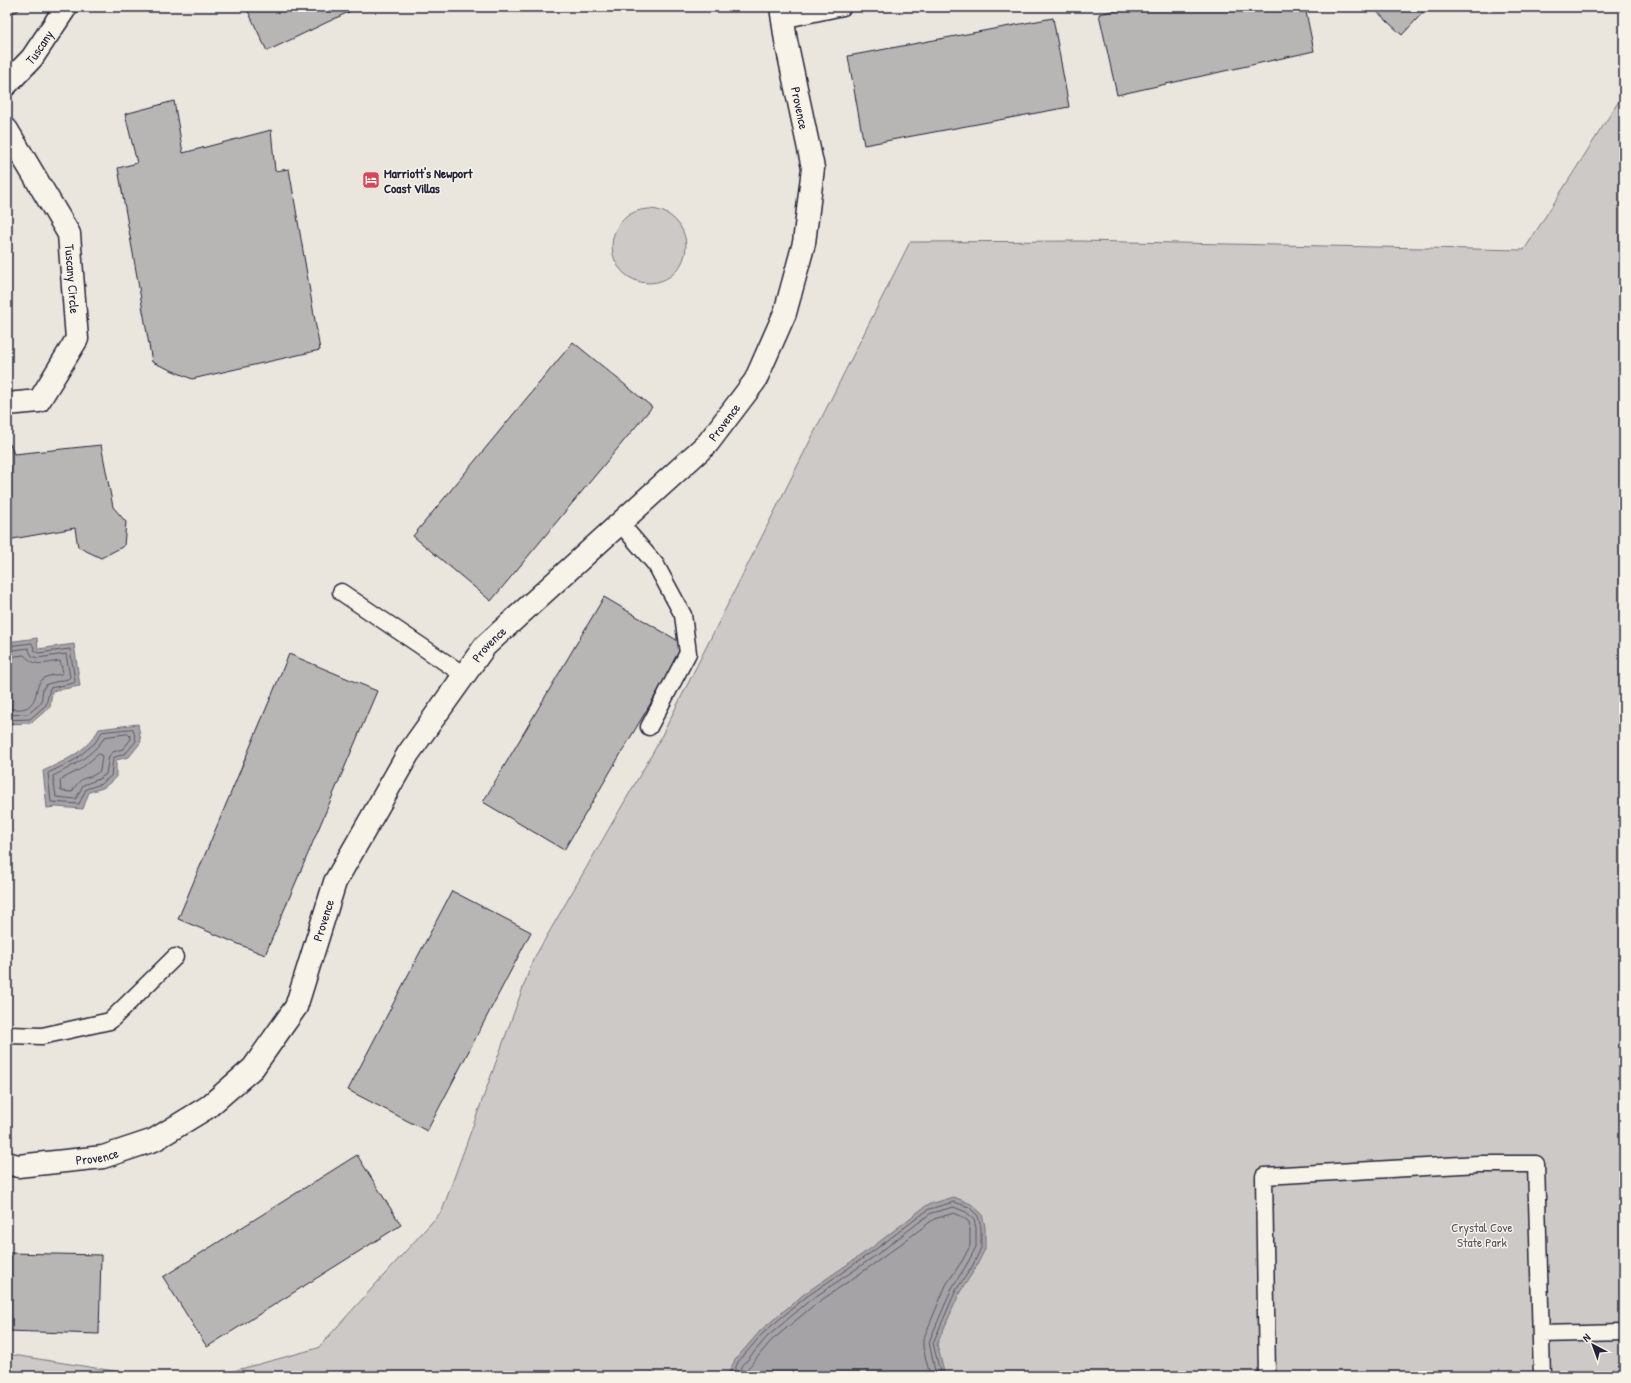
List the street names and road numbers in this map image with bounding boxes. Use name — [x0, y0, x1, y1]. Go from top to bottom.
street label: Tuscany — [21, 26, 57, 69]
street label: Provence — [787, 85, 813, 131]
street label: Tuscany Circle — [61, 243, 84, 314]
street label: Provence — [704, 399, 744, 445]
street label: Provence — [467, 622, 510, 666]
street label: Provence — [308, 897, 338, 943]
street label: Provence — [75, 1144, 121, 1169]

